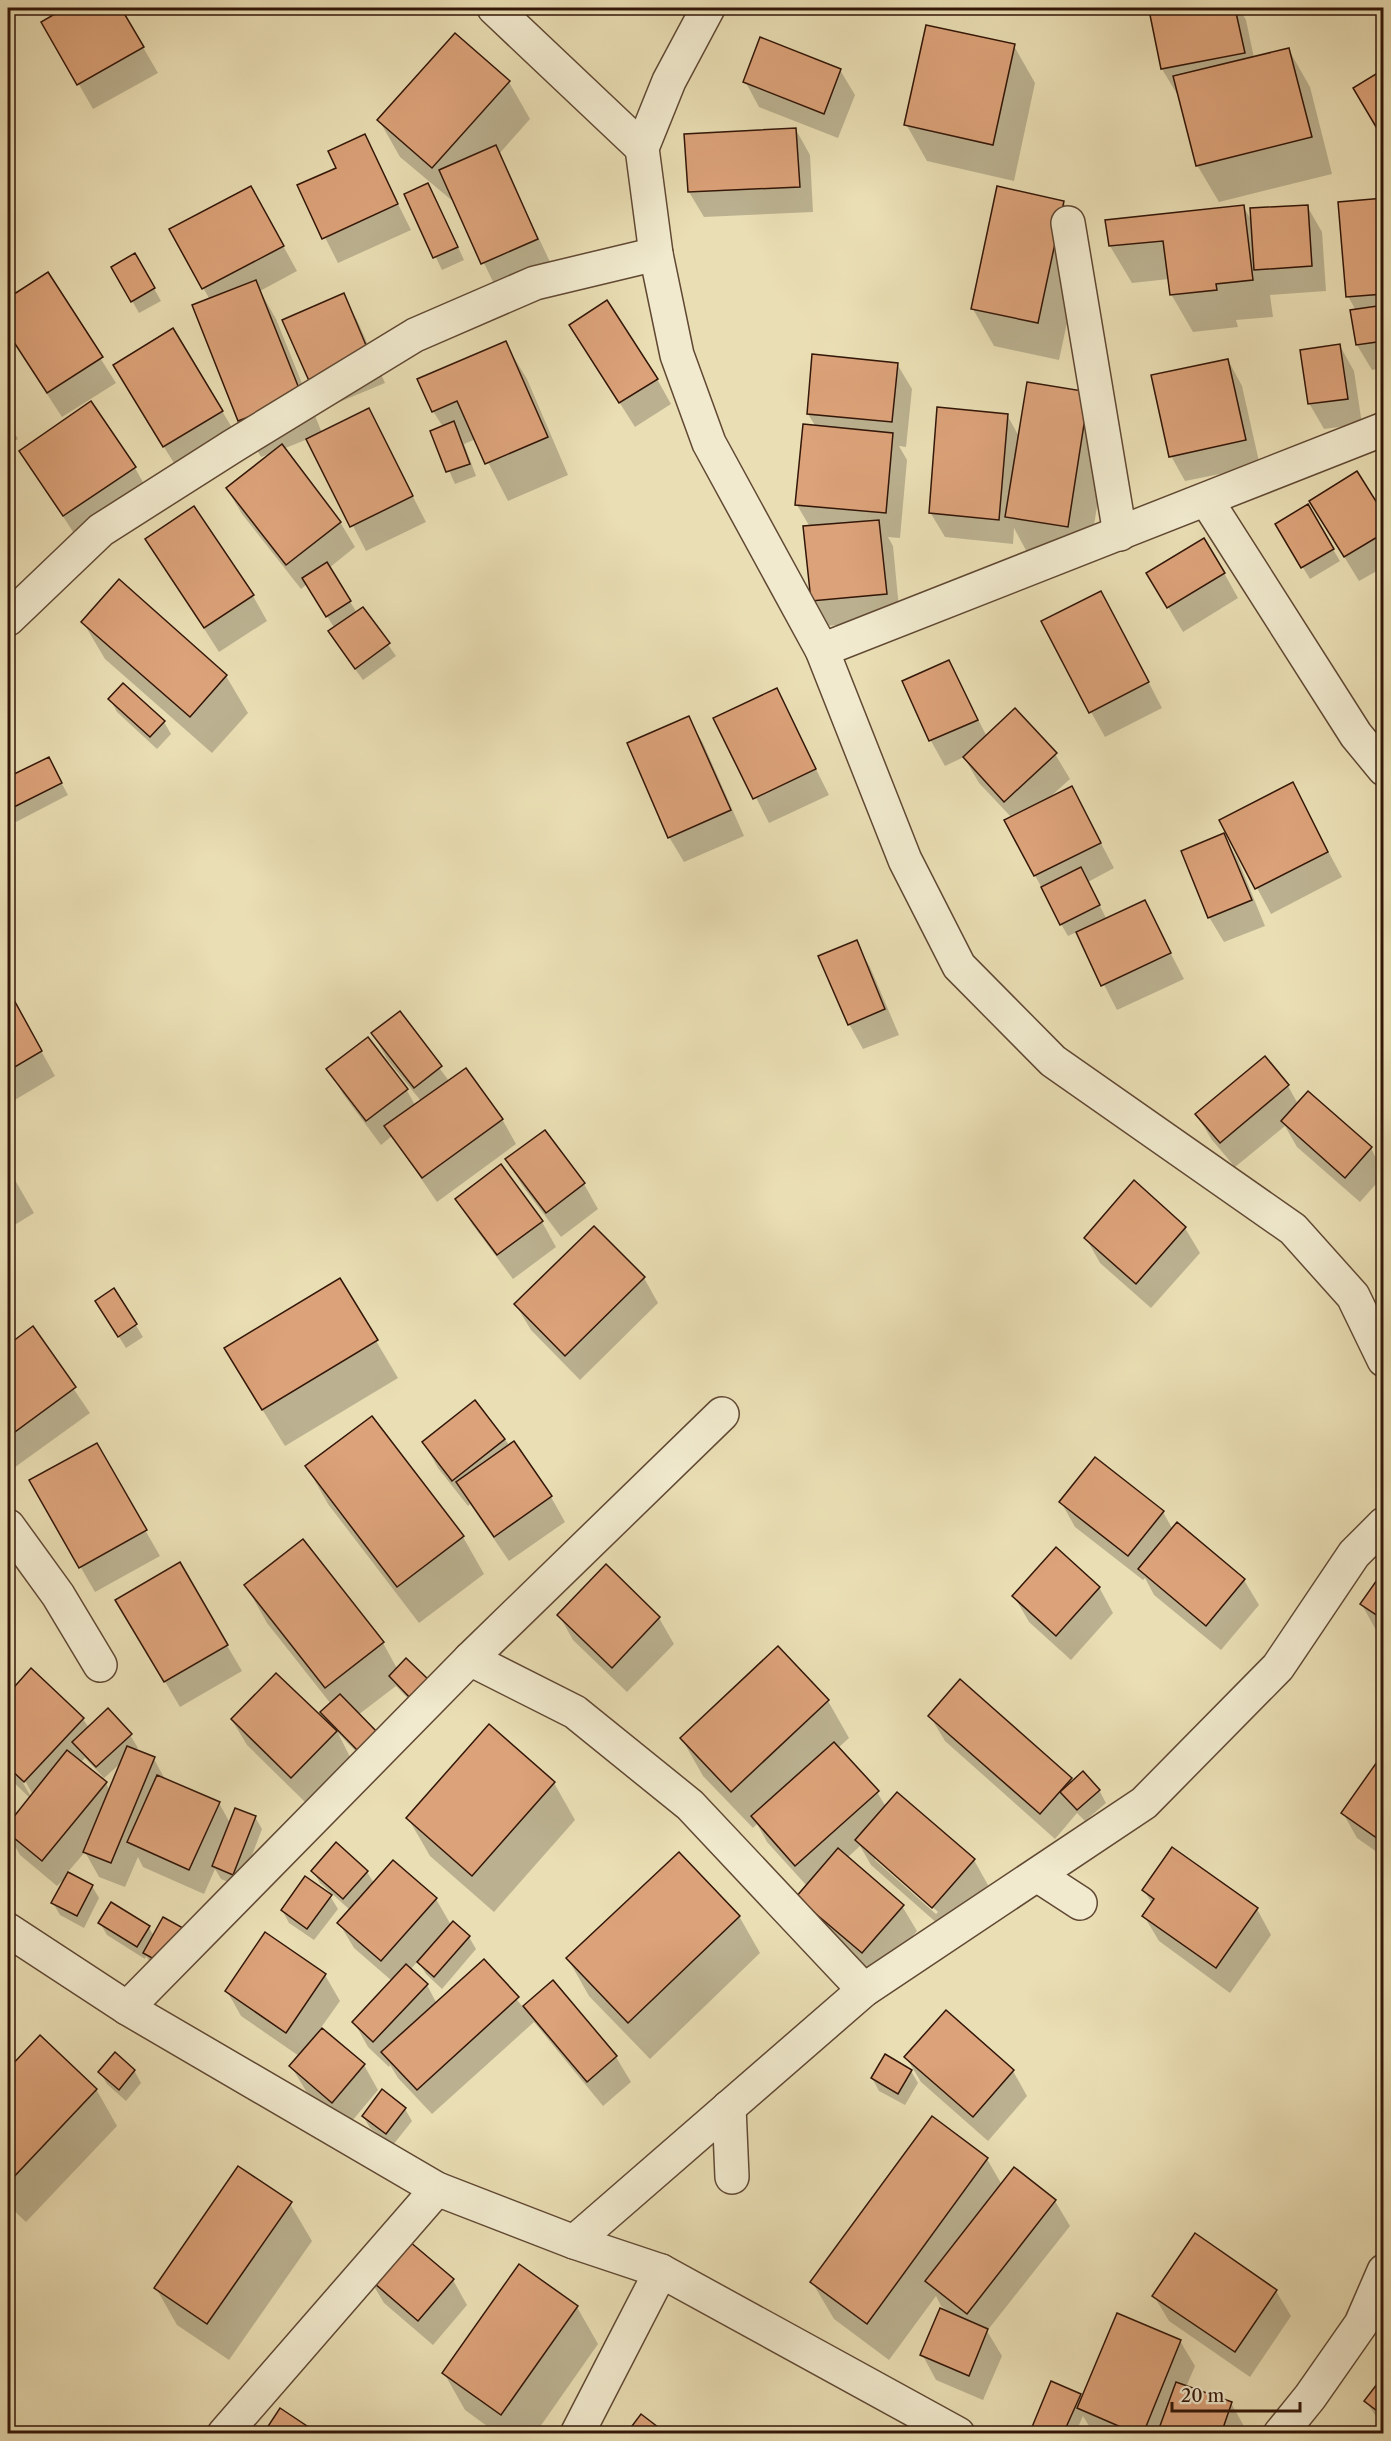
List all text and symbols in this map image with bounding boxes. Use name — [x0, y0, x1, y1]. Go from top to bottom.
scale bar — [1172, 2375, 1300, 2413]
text: 20 m — [1181, 2385, 1225, 2407]

